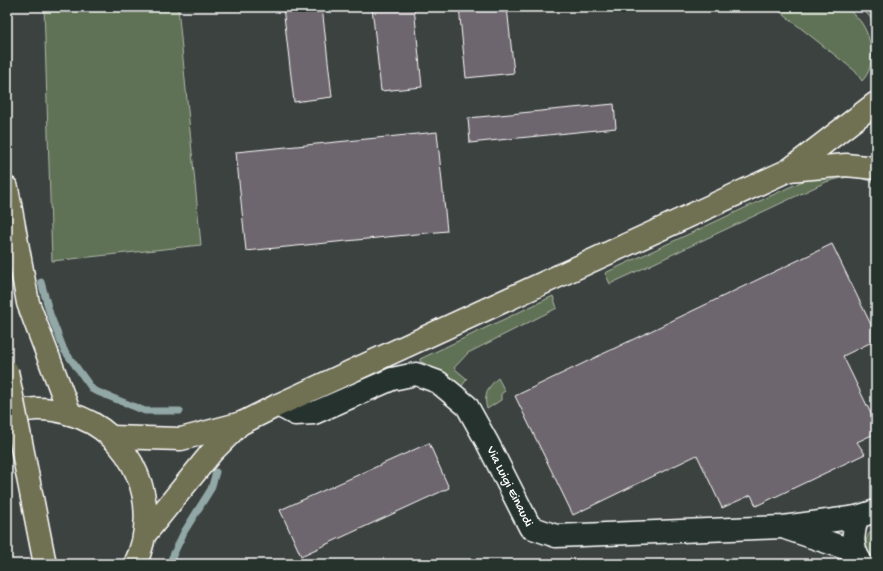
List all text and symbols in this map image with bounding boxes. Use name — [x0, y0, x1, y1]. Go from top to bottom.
street label: Via Luigi Einaudi — [482, 443, 536, 529]

